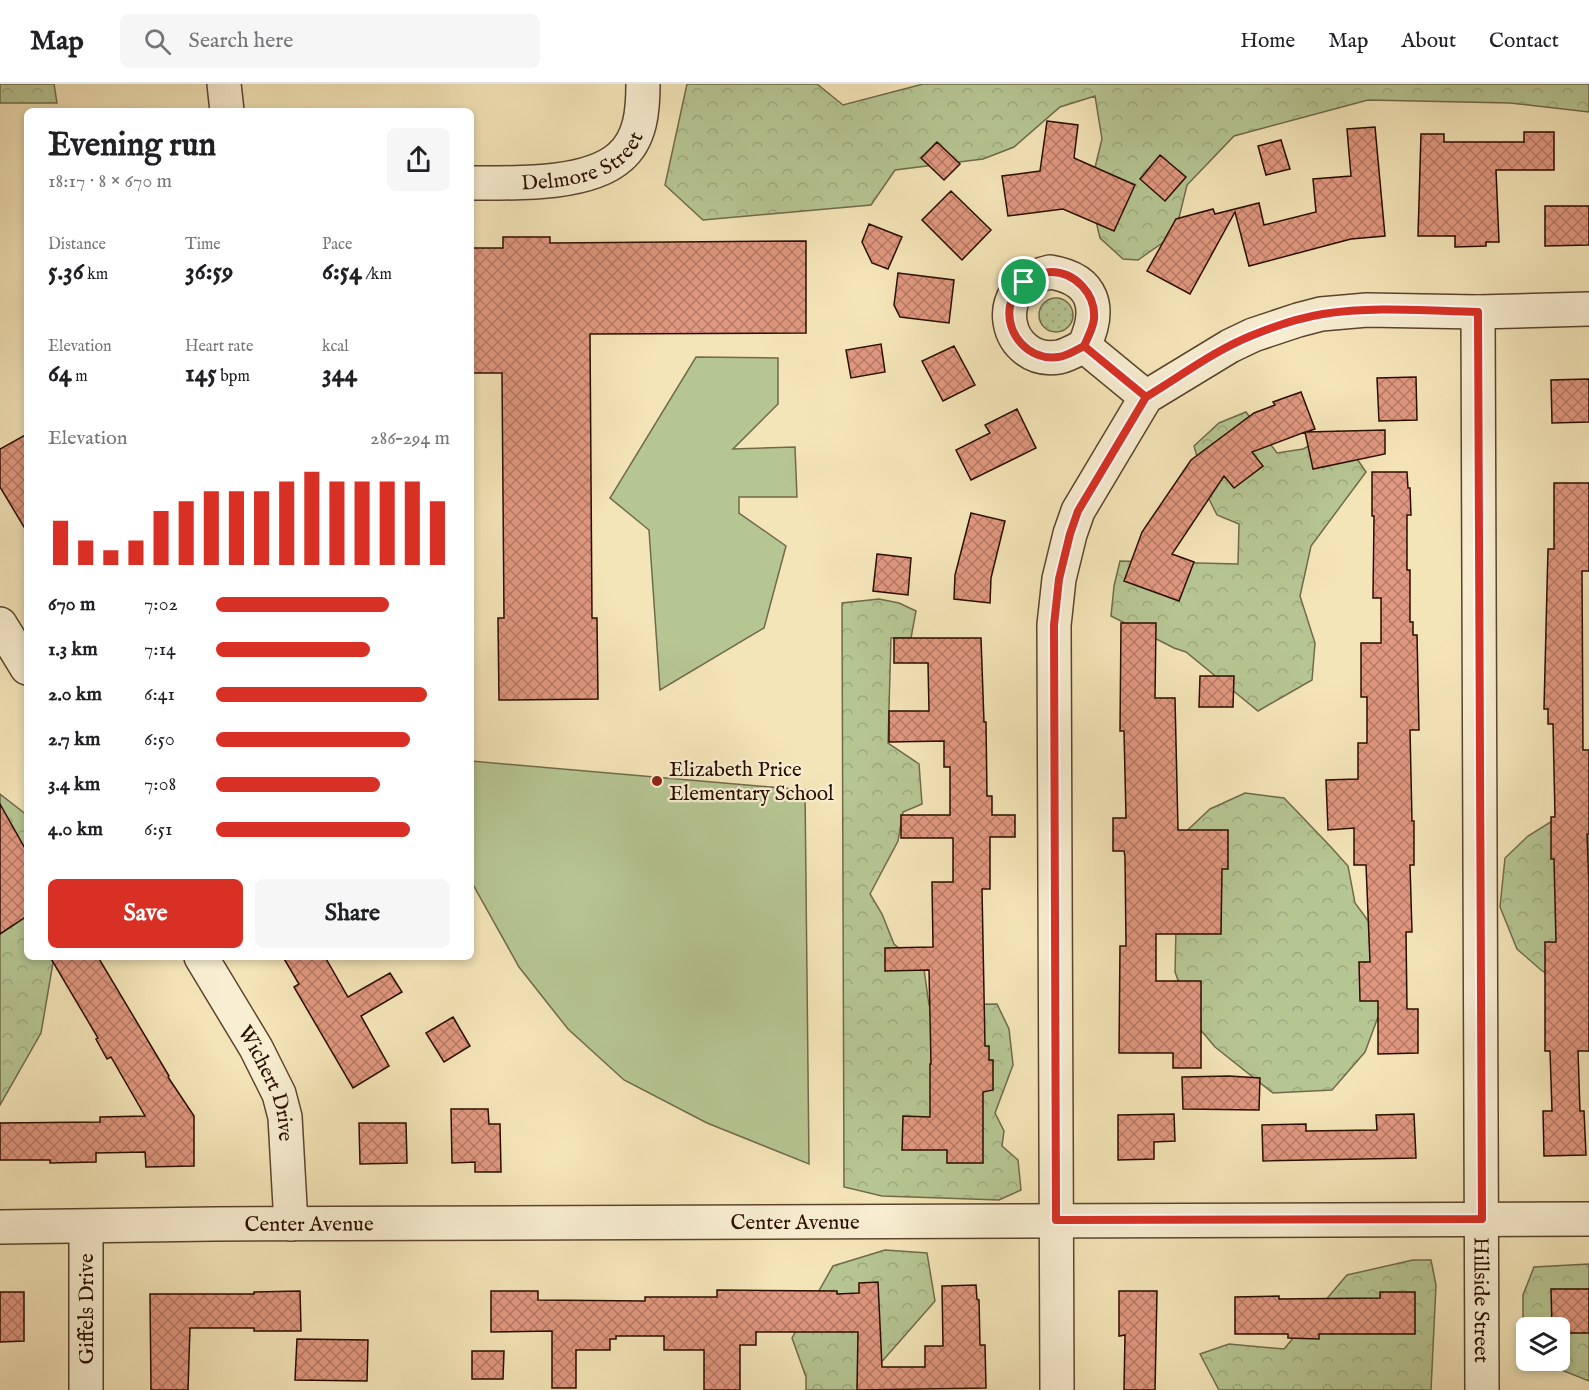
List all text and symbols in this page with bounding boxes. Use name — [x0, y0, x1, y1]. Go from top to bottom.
search box — [120, 14, 540, 68]
text: Map — [30, 24, 84, 59]
icon: search — [141, 25, 174, 58]
text: Search here — [189, 27, 293, 55]
text: Home — [1240, 28, 1295, 55]
text: Map — [1328, 28, 1368, 55]
text: About — [1401, 28, 1456, 55]
text: Contact — [1489, 28, 1559, 55]
text: Evening run — [48, 125, 216, 167]
button: share — [387, 128, 450, 191]
street label: Delmore Street — [520, 128, 650, 198]
text: 18:17 · 8 × 670 m — [48, 169, 172, 194]
text: Distance — [48, 235, 106, 255]
text: Time — [185, 235, 221, 255]
text: Pace — [322, 235, 352, 255]
text: 5.36 — [48, 255, 84, 288]
text: 36:59 — [185, 255, 233, 288]
text: 6:54 — [322, 255, 362, 288]
pin — [998, 256, 1049, 307]
text: km — [84, 265, 108, 285]
text: /km — [362, 265, 392, 285]
icon: arrive — [1007, 265, 1040, 298]
text: Elevation — [48, 337, 111, 357]
text: Heart rate — [185, 337, 253, 357]
text: kcal — [322, 337, 349, 357]
text: 64 — [48, 357, 72, 390]
text: 145 — [185, 357, 217, 390]
text: 344 — [322, 357, 357, 390]
text: m — [72, 367, 88, 387]
text: bpm — [217, 367, 250, 387]
text: Elevation — [48, 426, 127, 451]
text: 286–294 m — [370, 426, 450, 451]
text: 670 m — [48, 592, 95, 617]
text: 7:02 — [144, 592, 178, 617]
text: 1.3 km — [48, 637, 98, 662]
text: 7:14 — [144, 637, 176, 662]
text: 2.0 km — [48, 682, 102, 707]
text: 6:41 — [144, 682, 175, 707]
text: 2.7 km — [48, 727, 101, 752]
text: 6:50 — [144, 727, 175, 752]
place label: Elizabeth Price Elementary School — [669, 757, 834, 808]
text: 3.4 km — [48, 772, 100, 797]
text: 7:08 — [144, 772, 176, 797]
marker: Elizabeth Price Elementary School — [650, 774, 664, 788]
text: 4.0 km — [48, 817, 103, 842]
text: 6:51 — [144, 817, 172, 842]
button: Save — [48, 879, 243, 948]
button: Share — [255, 879, 450, 948]
street label: Wichert Drive — [231, 1021, 298, 1143]
street label: Center Avenue — [730, 1210, 860, 1237]
street label: Center Avenue — [244, 1211, 374, 1239]
street label: Hillside Street — [1466, 1237, 1494, 1363]
street label: Giffels Drive — [74, 1253, 101, 1365]
map controls — [1516, 1317, 1570, 1371]
button: layers — [1516, 1317, 1570, 1371]

